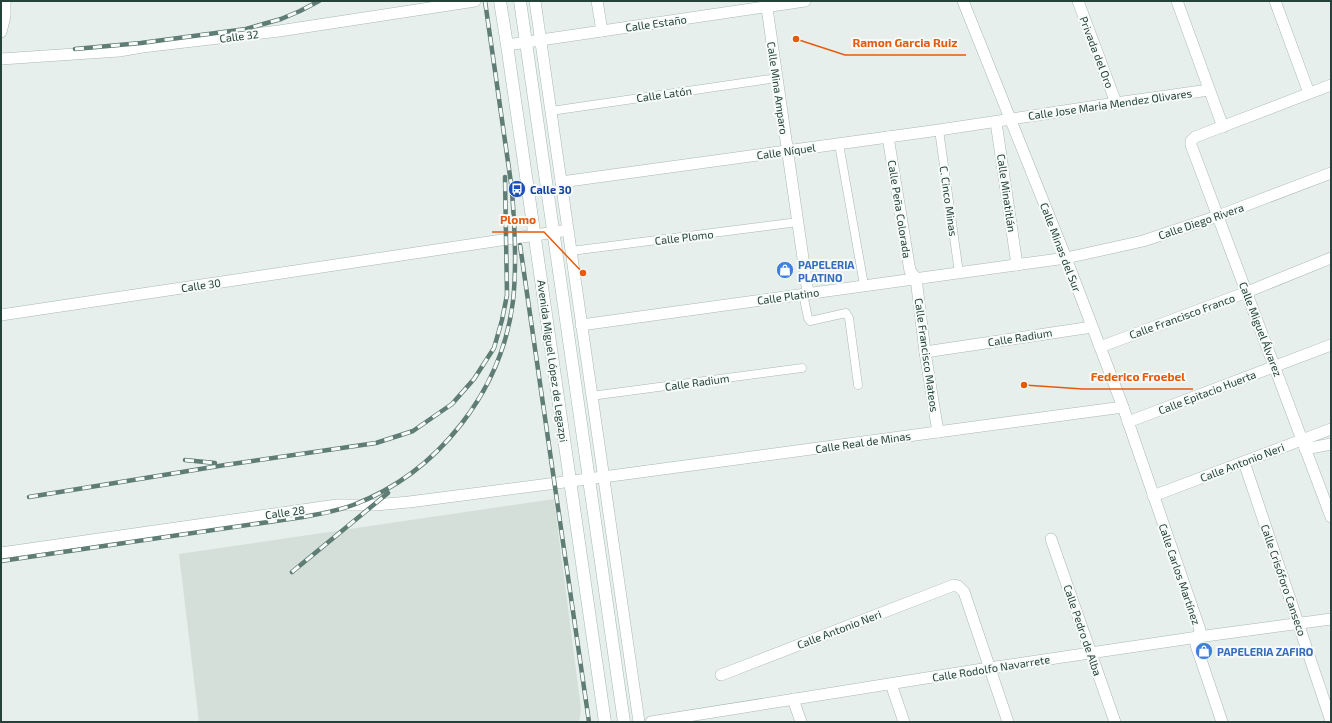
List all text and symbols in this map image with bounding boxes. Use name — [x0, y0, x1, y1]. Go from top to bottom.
street label: Calle Estaño — [624, 12, 688, 34]
street label: Privada del Oro — [1077, 14, 1117, 90]
street label: Calle 32 — [219, 27, 259, 45]
callout: Ramon Garcia Ruiz — [845, 31, 966, 55]
text: Ramon Garcia Ruiz — [852, 35, 958, 49]
street label: Calle Mina Amparo — [765, 41, 791, 135]
street label: Calle Latón — [635, 84, 693, 104]
street label: Calle Jose Maria Mendez Olivares — [1027, 86, 1193, 122]
street label: Calle Níquel — [756, 140, 817, 162]
street label: Calle Minatitlán — [995, 153, 1019, 233]
street label: Calle Peña Colorada — [886, 159, 914, 259]
street label: C. Cinco Minas — [938, 165, 960, 237]
bus stop icon: Calle 30 — [507, 179, 527, 199]
place label: Calle 30 — [530, 183, 572, 196]
street label: Calle Diego Rivera — [1157, 200, 1245, 242]
street label: Calle Minas del Sur — [1038, 201, 1084, 294]
callout: Plomo — [492, 208, 544, 232]
text: Plomo — [500, 212, 536, 226]
street label: Calle Plomo — [654, 227, 714, 247]
place label: PAPELERIA PLATINO — [798, 258, 855, 284]
shop icon: PAPELERIA PLATINO — [775, 260, 795, 280]
street label: Calle 30 — [180, 276, 222, 294]
street label: Avenida Miguel López de Legazpi — [535, 279, 571, 443]
street label: Calle Miguel Álvarez — [1237, 280, 1285, 379]
street label: Calle Platino — [756, 285, 820, 307]
street label: Calle Francisco Franco — [1127, 291, 1237, 341]
street label: Calle Francisco Mateos — [913, 297, 942, 413]
street label: Calle Radium — [987, 325, 1053, 349]
callout: Federico Froebel — [1083, 365, 1193, 389]
street label: Calle Epitacio Huerta — [1156, 367, 1258, 417]
text: Federico Froebel — [1091, 369, 1185, 383]
street label: Calle Radium — [664, 371, 730, 393]
street label: Calle Real de Minas — [814, 429, 912, 455]
street label: Calle Antonio Neri — [1198, 440, 1286, 484]
street label: Calle 28 — [264, 503, 306, 521]
street label: Calle Carlos Martínez — [1157, 522, 1204, 627]
street label: Calle Crisóforo Canseco — [1259, 522, 1309, 638]
street label: Calle Pedro de Alba — [1061, 583, 1105, 677]
street label: Calle Antonio Neri — [795, 607, 883, 651]
shop icon: PAPELERIA ZAFIRO — [1194, 641, 1214, 661]
place label: PAPELERIA ZAFIRO — [1217, 645, 1314, 658]
street label: Calle Rodolfo Navarrete — [931, 652, 1051, 684]

